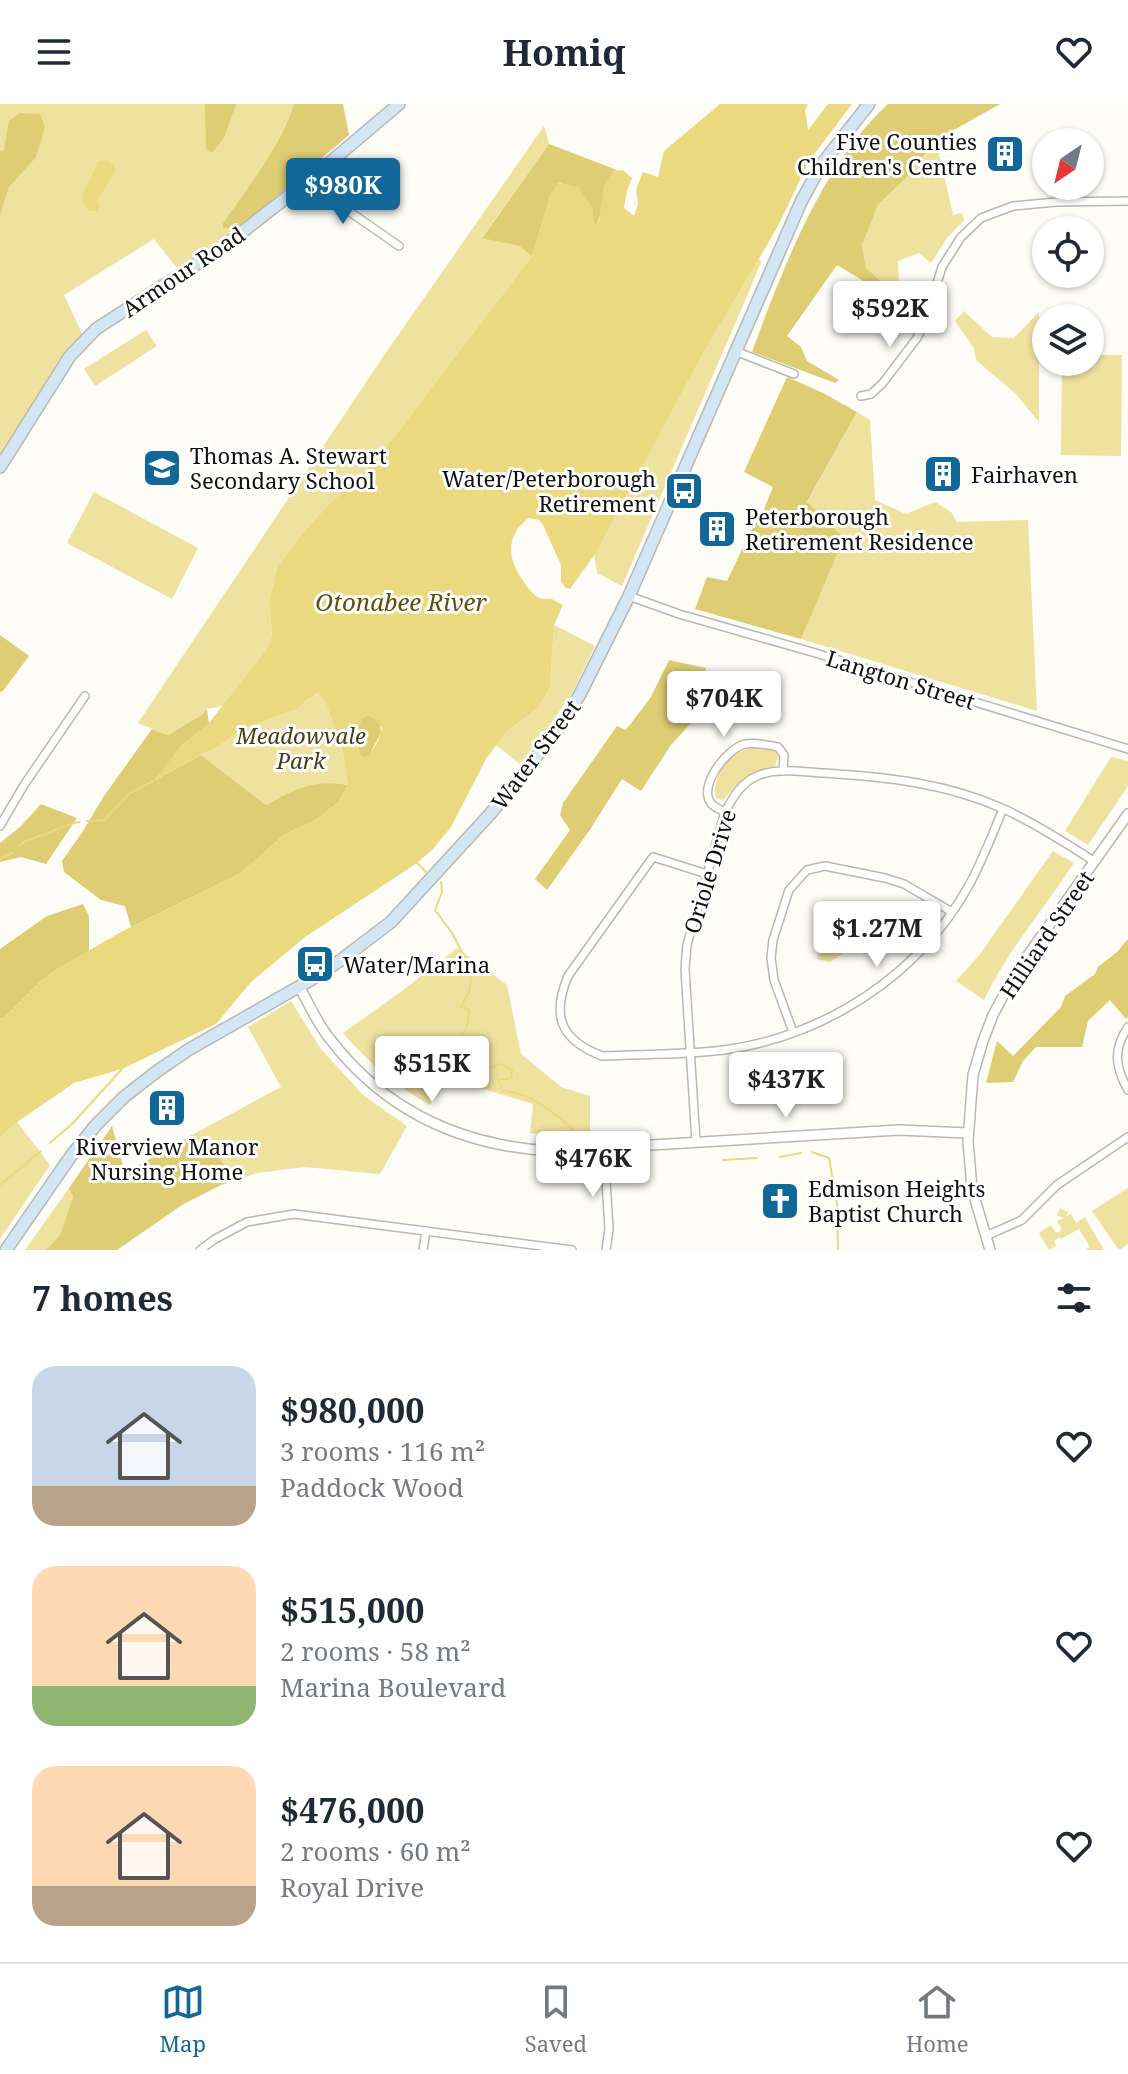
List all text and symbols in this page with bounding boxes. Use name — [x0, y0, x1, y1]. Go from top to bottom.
text: Homiq — [502, 28, 626, 77]
icon: menu — [32, 30, 76, 74]
icon: heart — [1052, 30, 1096, 74]
place label: Five Counties Children's Centre — [797, 126, 977, 181]
north arrow — [1032, 128, 1104, 200]
map controls — [1032, 128, 1104, 376]
building icon: Five Counties Children's Centre — [984, 133, 1026, 175]
pin: $980K — [287, 158, 399, 226]
text: $980K — [304, 166, 382, 202]
button: locate — [1032, 216, 1104, 288]
street label: Armour Road — [116, 218, 251, 323]
pin: $592K — [834, 281, 946, 349]
text: $592K — [851, 289, 929, 325]
button: layers — [1032, 304, 1104, 376]
place label: Thomas A. Stewart Secondary School — [190, 440, 387, 495]
school or university icon: Thomas A. Stewart Secondary School — [141, 447, 183, 489]
building icon: Fairhaven — [922, 453, 964, 495]
place label: Fairhaven — [971, 459, 1078, 489]
place label: Water/Peterborough Retirement — [442, 463, 656, 518]
bus stop icon: Water/Peterborough Retirement — [663, 470, 705, 512]
place label: Peterborough Retirement Residence — [745, 501, 974, 556]
building icon: Peterborough Retirement Residence — [696, 508, 738, 550]
water label: Otonabee River — [315, 585, 487, 618]
street label: Langton Street — [823, 642, 979, 716]
pin: $704K — [668, 671, 780, 739]
text: $704K — [685, 679, 763, 715]
street label: Water Street — [484, 693, 586, 815]
park label: Meadowvale Park — [235, 720, 366, 775]
street label: Oriole Drive — [676, 805, 742, 937]
street label: Hilliard Street — [992, 864, 1100, 1004]
pin: $1.27M — [812, 901, 942, 969]
text: $1.27M — [831, 909, 923, 945]
bus stop icon: Water/Marina — [294, 943, 336, 985]
place label: Water/Marina — [343, 949, 490, 979]
pin: $515K — [376, 1036, 488, 1104]
text: $515K — [393, 1044, 471, 1080]
pin: $437K — [730, 1052, 842, 1120]
text: $437K — [747, 1060, 825, 1096]
building icon: Riverview Manor Nursing Home — [146, 1087, 188, 1129]
place label: Riverview Manor Nursing Home — [76, 1131, 259, 1186]
pin: $476K — [537, 1131, 649, 1199]
text: $476K — [554, 1139, 632, 1175]
place label: Edmison Heights Baptist Church — [808, 1173, 985, 1228]
church icon: Edmison Heights Baptist Church — [759, 1180, 801, 1222]
text: 7 homes — [32, 1275, 173, 1321]
icon: filters — [1052, 1276, 1096, 1320]
text: $980,000 — [280, 1387, 424, 1433]
icon: home — [96, 1398, 192, 1494]
icon: heart — [1052, 1424, 1096, 1468]
text: 3 rooms · 116 m² — [280, 1433, 485, 1469]
text: Paddock Wood — [280, 1469, 464, 1505]
text: $515,000 — [280, 1587, 424, 1633]
icon: home — [96, 1598, 192, 1694]
icon: heart — [1052, 1624, 1096, 1668]
text: 2 rooms · 58 m² — [280, 1633, 471, 1669]
text: Marina Boulevard — [280, 1669, 506, 1705]
text: $476,000 — [280, 1787, 424, 1833]
icon: home — [96, 1798, 192, 1894]
icon: heart — [1052, 1824, 1096, 1868]
text: 2 rooms · 60 m² — [280, 1833, 471, 1869]
text: Royal Drive — [280, 1869, 424, 1905]
tab: Map — [159, 1980, 206, 2058]
tab: Saved — [525, 1980, 587, 2058]
tab: Home — [906, 1980, 969, 2058]

